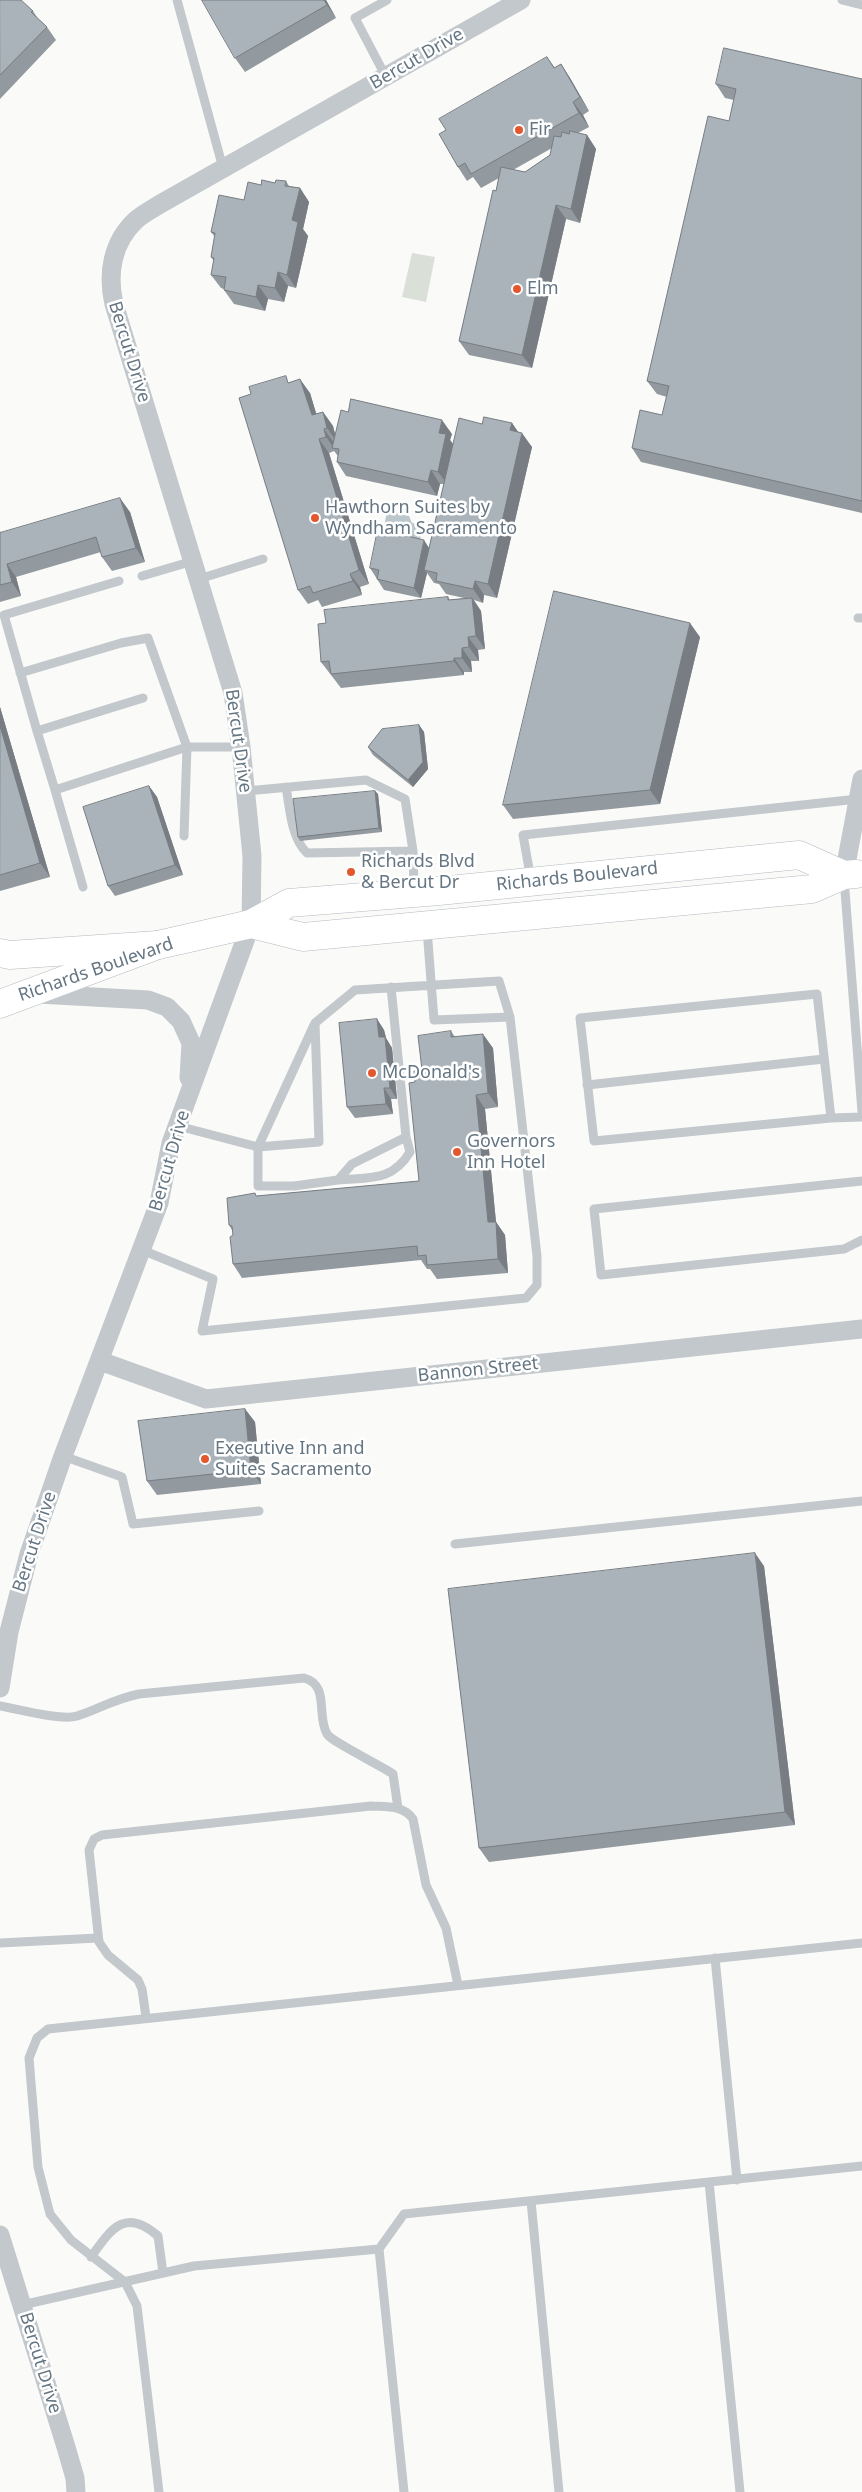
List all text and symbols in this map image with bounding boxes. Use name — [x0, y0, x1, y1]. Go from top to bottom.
street label: Bercut Drive — [366, 24, 468, 94]
place label: Fir — [529, 119, 550, 141]
marker: Fir — [513, 124, 525, 136]
place label: Elm — [527, 278, 558, 300]
marker: Elm — [511, 283, 523, 295]
street label: Bercut Drive — [103, 299, 155, 405]
place label: Hawthorn Suites by Wyndham Sacramento — [325, 497, 517, 540]
marker: Hawthorn Suites by Wyndham Sacramento — [309, 512, 321, 524]
street label: Bercut Drive — [220, 688, 256, 794]
place label: Richards Blvd & Bercut Dr — [361, 851, 475, 894]
street label: Richards Boulevard — [495, 858, 659, 896]
marker: Richards Blvd & Bercut Dr — [345, 866, 357, 878]
street label: Richards Boulevard — [16, 933, 176, 1007]
place label: McDonald's — [382, 1062, 480, 1084]
marker: McDonald's — [366, 1067, 378, 1079]
street label: Bercut Drive — [145, 1108, 195, 1214]
place label: Governors Inn Hotel — [467, 1131, 555, 1174]
marker: Governors Inn Hotel — [451, 1146, 463, 1158]
street label: Bannon Street — [417, 1353, 539, 1387]
place label: Executive Inn and Suites Sacramento — [215, 1438, 372, 1480]
marker: Executive Inn and Suites Sacramento — [199, 1453, 211, 1465]
street label: Bercut Drive — [9, 1489, 61, 1595]
street label: Bercut Drive — [14, 2310, 66, 2416]

